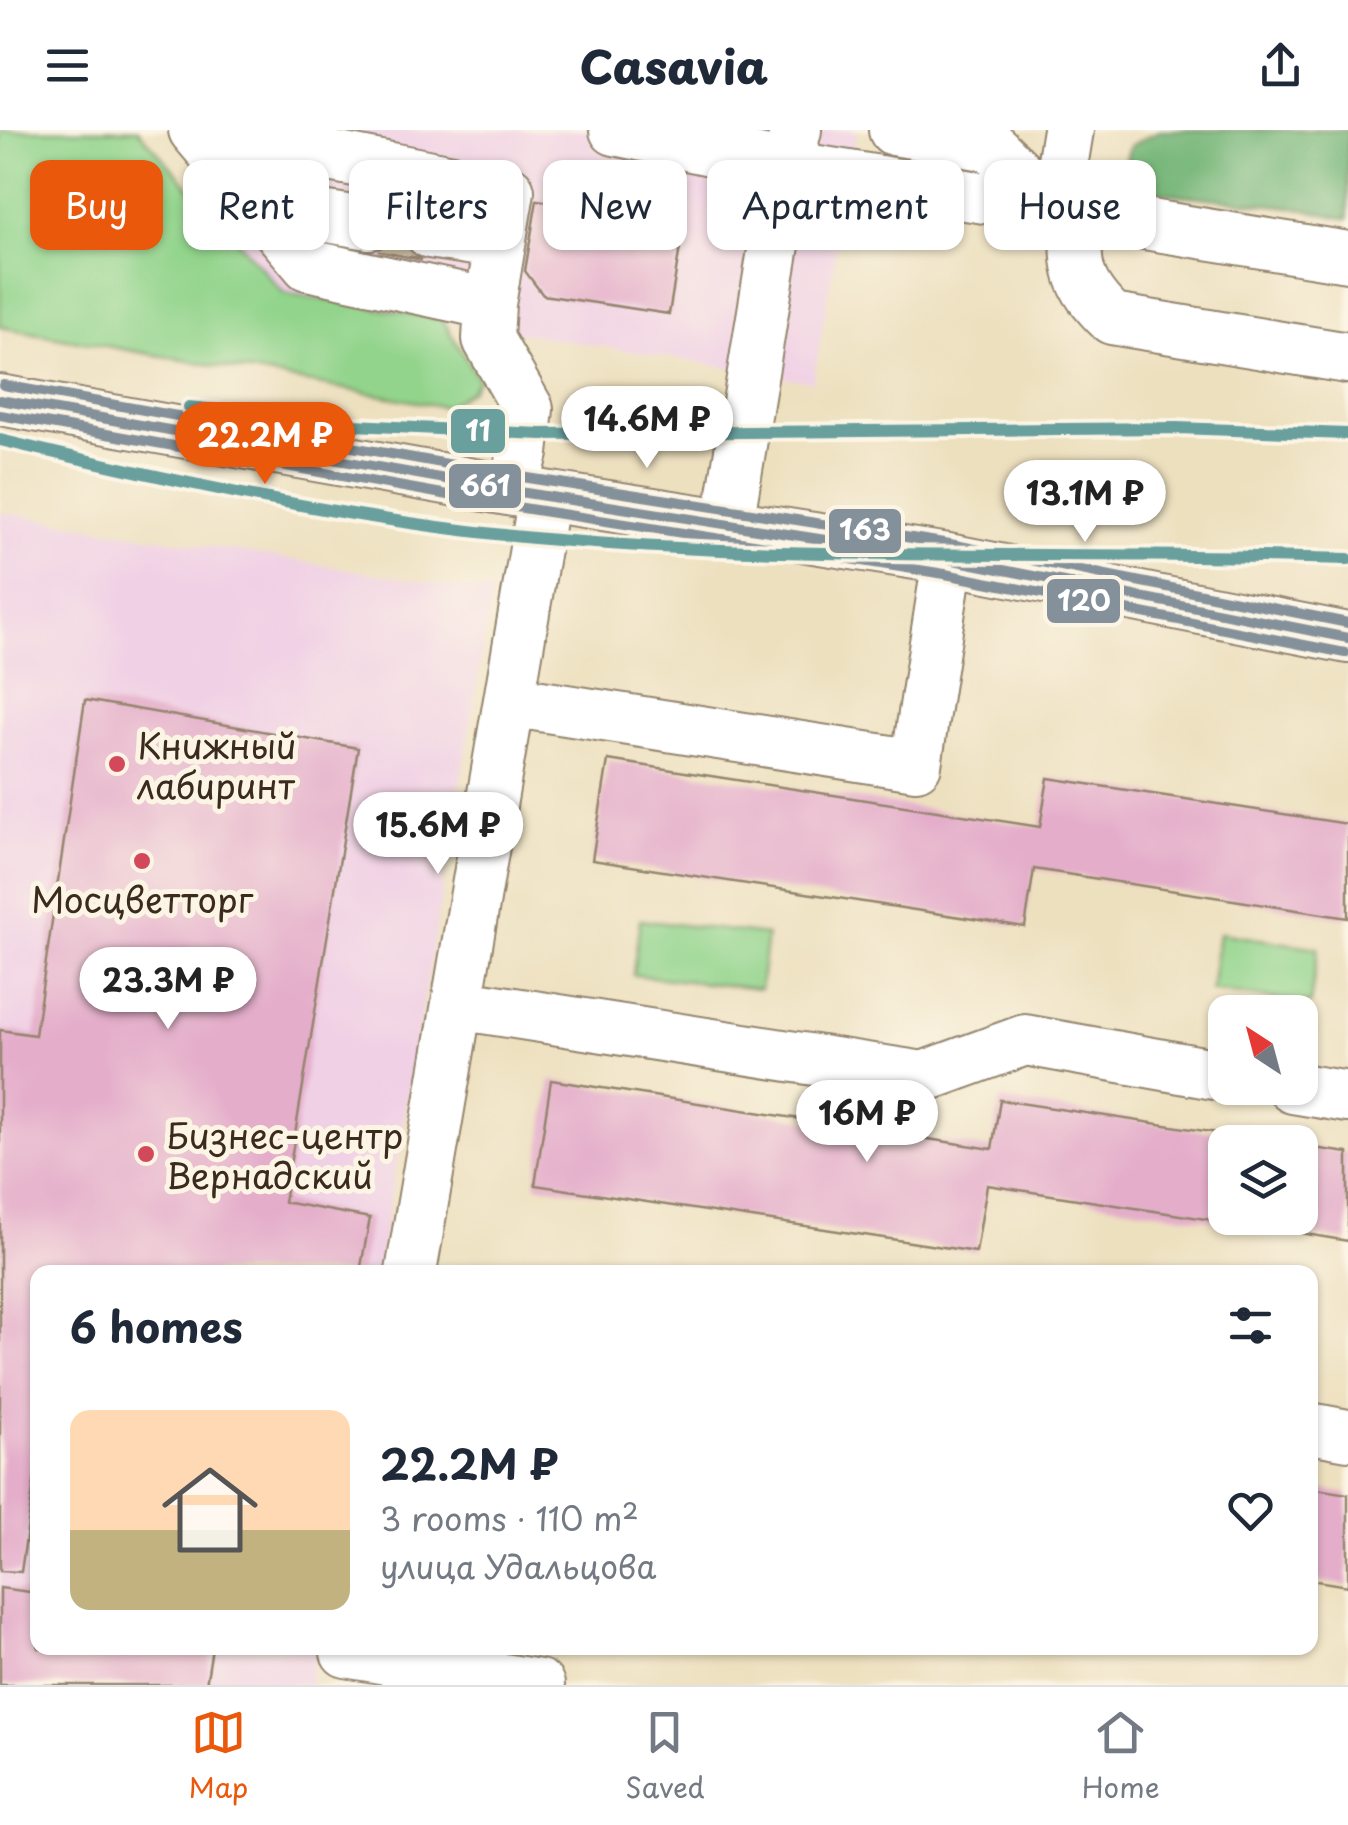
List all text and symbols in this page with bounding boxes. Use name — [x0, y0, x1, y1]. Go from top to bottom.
text: Casavia — [580, 31, 768, 99]
icon: menu — [40, 38, 95, 93]
icon: share — [1253, 38, 1308, 93]
chip: Buy — [30, 160, 163, 250]
chip: Rent — [183, 160, 329, 250]
chip: Filters — [349, 160, 523, 250]
chip: New — [543, 160, 687, 250]
chip: Apartment — [707, 160, 964, 250]
chip: House — [984, 160, 1156, 250]
pin: 14.6M ₽ — [555, 386, 739, 471]
text: 14.6M ₽ — [583, 394, 711, 442]
pin: 22.2M ₽ — [173, 402, 357, 487]
line badge: 11 — [449, 407, 507, 455]
text: 11 — [465, 408, 491, 451]
text: 22.2M ₽ — [197, 410, 333, 458]
pin: 13.1M ₽ — [993, 460, 1177, 545]
line badge: 661 — [447, 462, 523, 510]
text: 661 — [460, 463, 510, 506]
text: 13.1M ₽ — [1026, 468, 1144, 516]
line badge: 163 — [827, 507, 903, 555]
text: 163 — [839, 507, 891, 550]
line badge: 120 — [1045, 577, 1122, 625]
text: 120 — [1057, 578, 1111, 621]
place label: Книжный лабиринт — [136, 718, 297, 811]
marker: Книжный лабиринт — [106, 753, 128, 775]
pin: 15.6M ₽ — [346, 792, 530, 877]
text: 15.6M ₽ — [375, 800, 501, 848]
marker: Мосцветторг — [131, 850, 153, 872]
place label: Мосцветторг — [31, 872, 254, 925]
pin: 23.3M ₽ — [76, 947, 260, 1032]
text: 23.3M ₽ — [102, 955, 235, 1003]
north arrow — [1208, 995, 1318, 1105]
map controls — [1208, 995, 1318, 1235]
pin: 16M ₽ — [797, 1080, 937, 1165]
text: 16M ₽ — [818, 1088, 916, 1136]
place label: Бизнес-центр Вернадский — [166, 1108, 403, 1201]
button: layers — [1208, 1125, 1318, 1235]
marker: Бизнес-центр Вернадский — [135, 1143, 157, 1165]
text: 6 homes — [70, 1294, 243, 1357]
icon: filters — [1223, 1298, 1278, 1353]
text: 22.2M ₽ — [380, 1431, 558, 1494]
icon: home — [150, 1450, 270, 1570]
icon: heart — [1223, 1483, 1278, 1538]
text: 3 rooms · 110 m² — [380, 1494, 639, 1542]
text: улица Удальцова — [380, 1542, 656, 1590]
tab: Map — [188, 1705, 248, 1808]
tab: Saved — [625, 1705, 705, 1808]
tab: Home — [1082, 1705, 1160, 1808]

